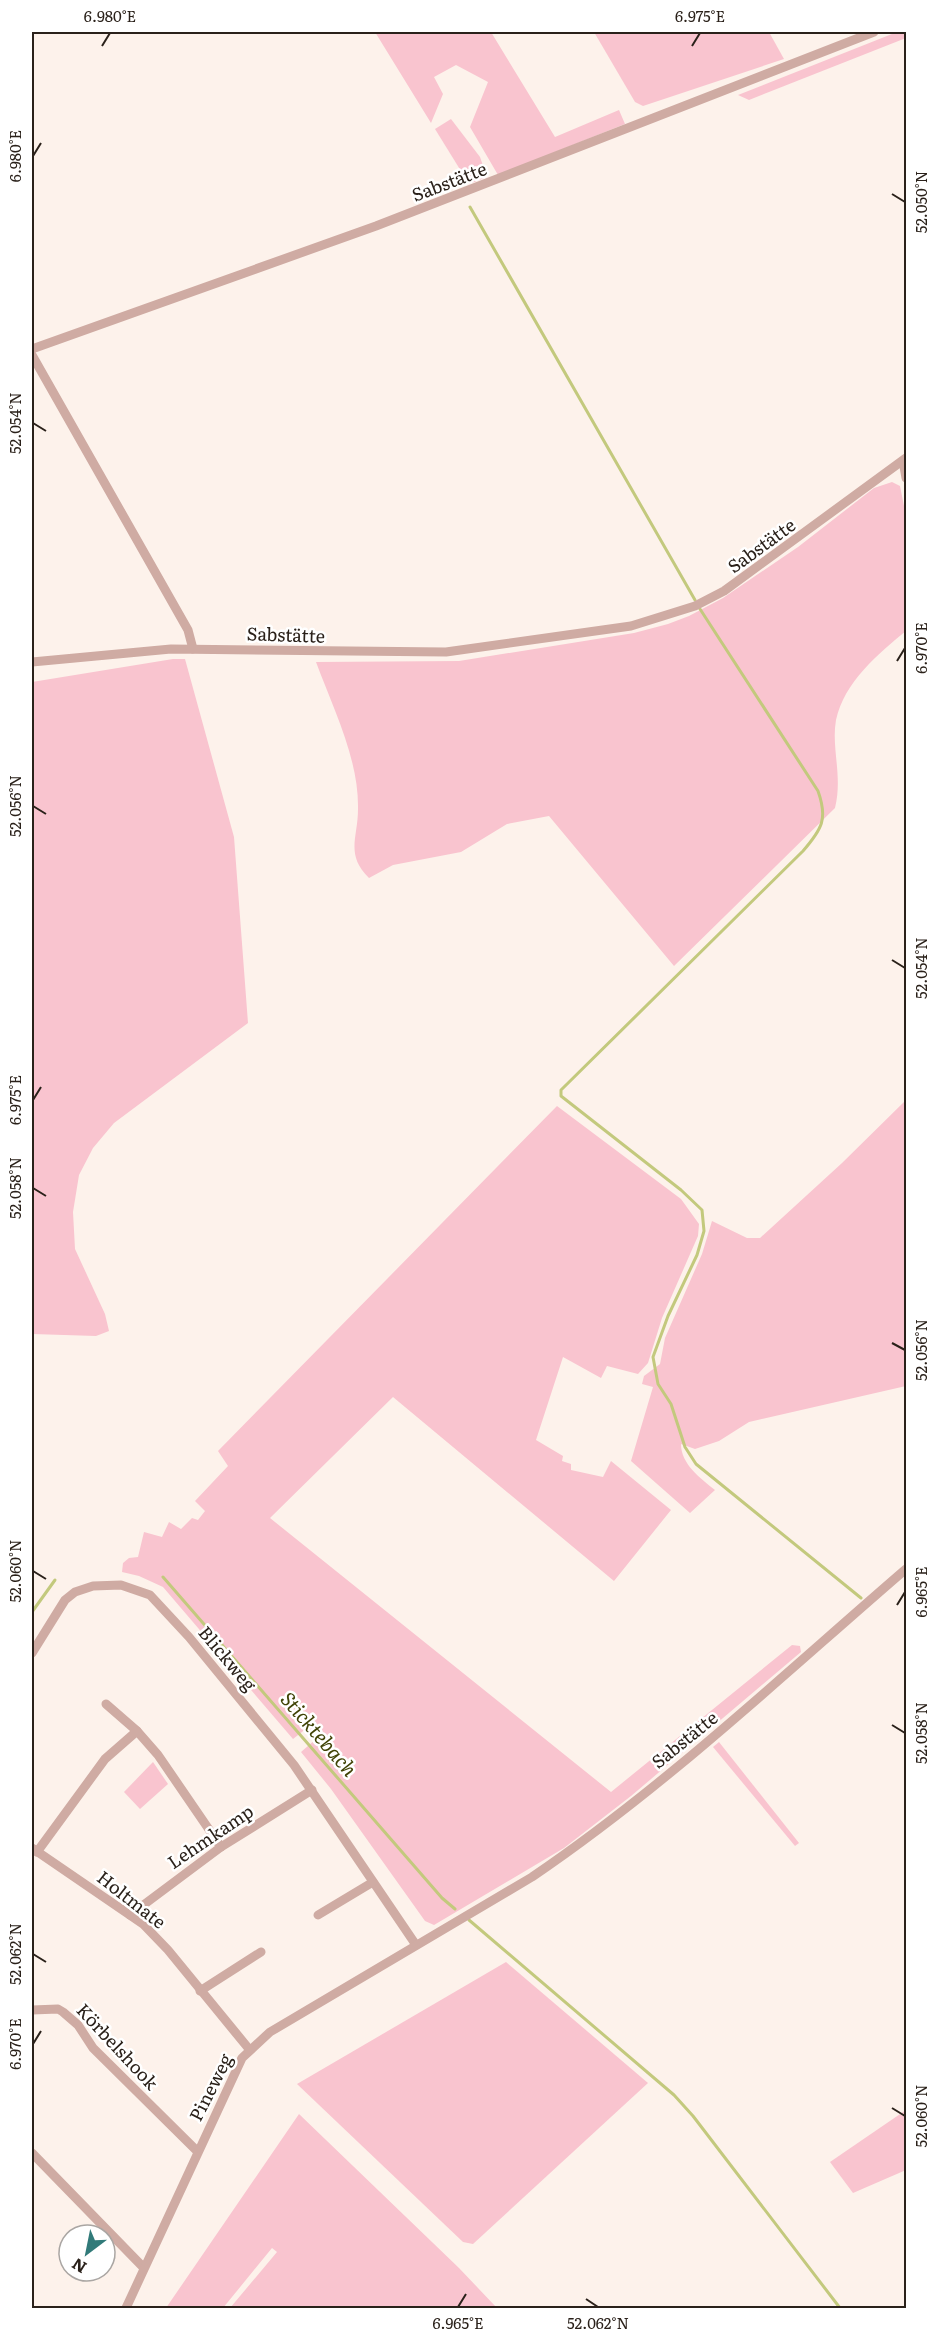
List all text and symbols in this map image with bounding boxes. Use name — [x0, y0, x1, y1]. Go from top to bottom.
text: 6.980°E — [84, 4, 136, 27]
text: 6.975°E — [675, 4, 725, 27]
text: 6.980°E — [3, 130, 26, 182]
street label: Sabstätte — [408, 154, 490, 208]
text: 52.050°N — [909, 171, 932, 233]
text: 52.054°N — [3, 392, 26, 454]
street label: Sabstätte — [721, 511, 801, 579]
street label: Sabstätte — [246, 619, 326, 649]
text: 6.970°E — [909, 622, 932, 674]
text: 52.056°N — [3, 775, 26, 837]
text: 52.054°N — [909, 937, 932, 999]
text: 6.975°E — [3, 1075, 26, 1125]
text: 52.058°N — [3, 1157, 26, 1219]
text: 52.056°N — [909, 1319, 932, 1381]
text: 52.060°N — [3, 1540, 26, 1602]
text: 6.965°E — [909, 1566, 932, 1618]
street label: Blickweg — [193, 1619, 264, 1697]
water label: Sticktebach — [275, 1684, 365, 1782]
text: 52.058°N — [909, 1702, 932, 1764]
street label: Sabstätte — [645, 1704, 723, 1774]
street label: Lehmkamp — [162, 1797, 258, 1875]
street label: Holtmate — [92, 1863, 172, 1935]
text: 52.062°N — [3, 1923, 26, 1985]
street label: Körbelshook — [71, 1997, 166, 2096]
text: 6.970°E — [3, 2018, 26, 2070]
street label: Pineweg — [182, 2048, 239, 2125]
text: 52.060°N — [909, 2085, 932, 2147]
north arrow — [57, 2223, 117, 2283]
text: N — [66, 2253, 91, 2280]
text: 6.965°E — [432, 2311, 484, 2334]
text: 52.062°N — [567, 2311, 629, 2334]

